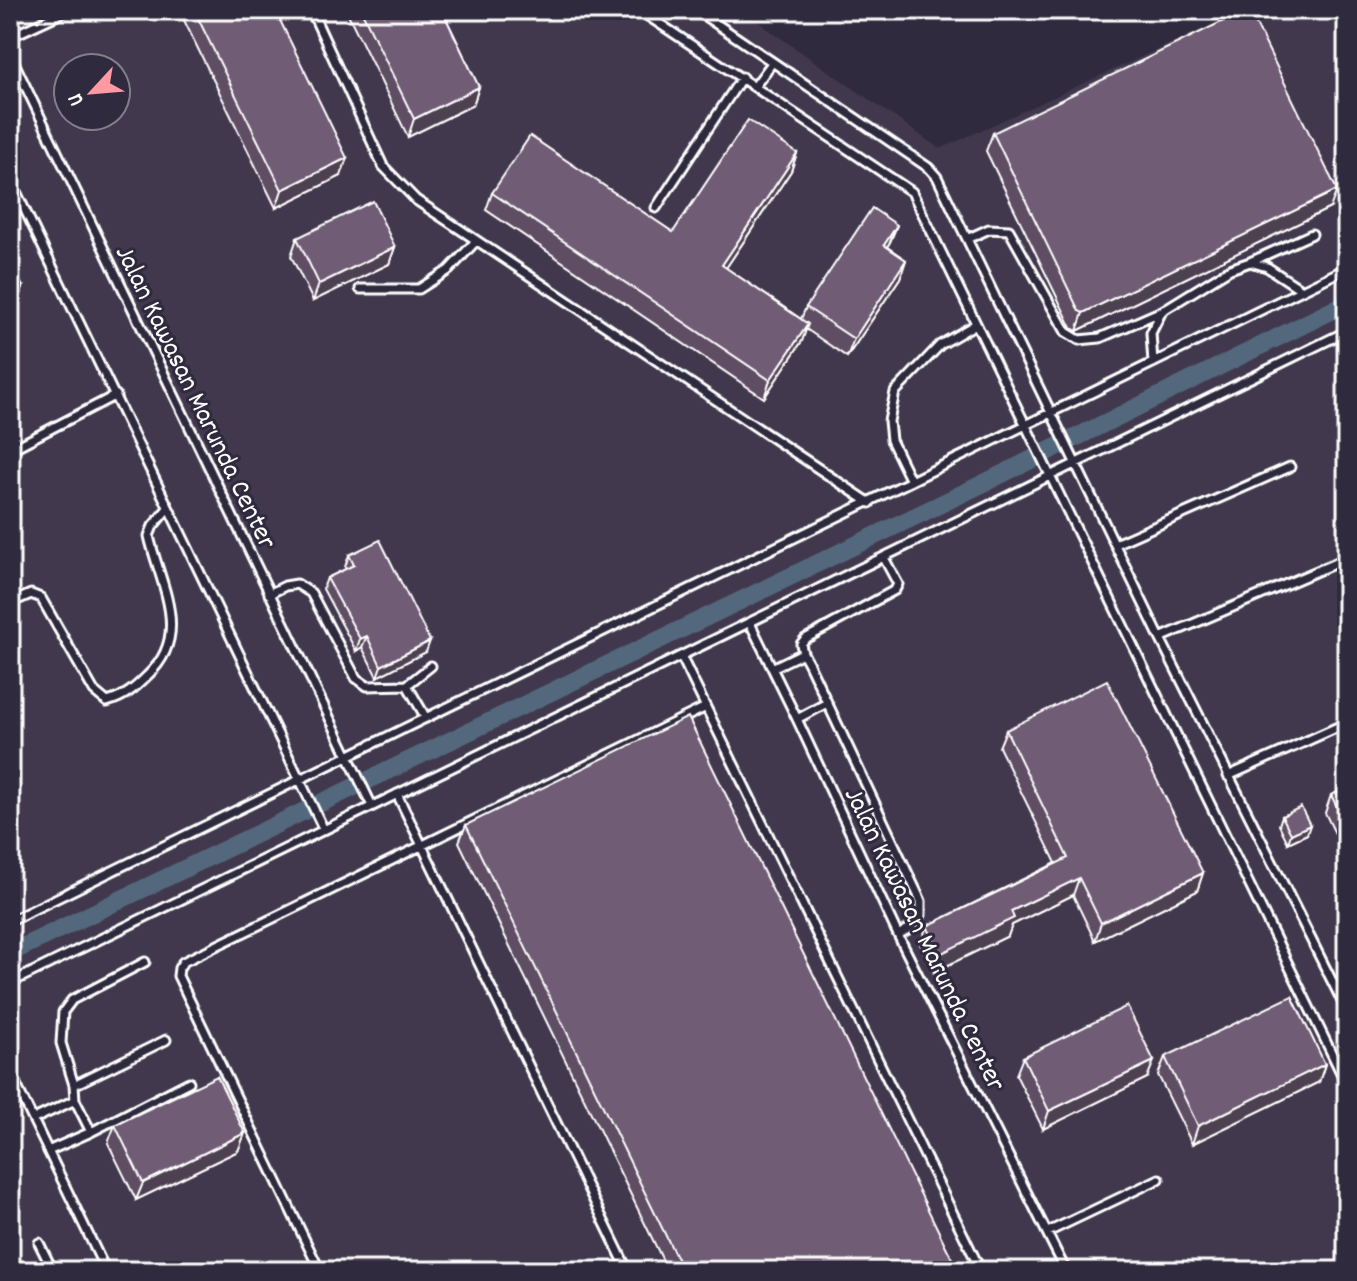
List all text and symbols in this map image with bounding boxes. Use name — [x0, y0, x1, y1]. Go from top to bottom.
north arrow — [52, 52, 132, 132]
text: U — [61, 88, 93, 111]
street label: Jalan Kawasan Marunda Center — [102, 239, 285, 557]
street label: Jalan Kawasan Marunda Center — [831, 781, 1014, 1099]

